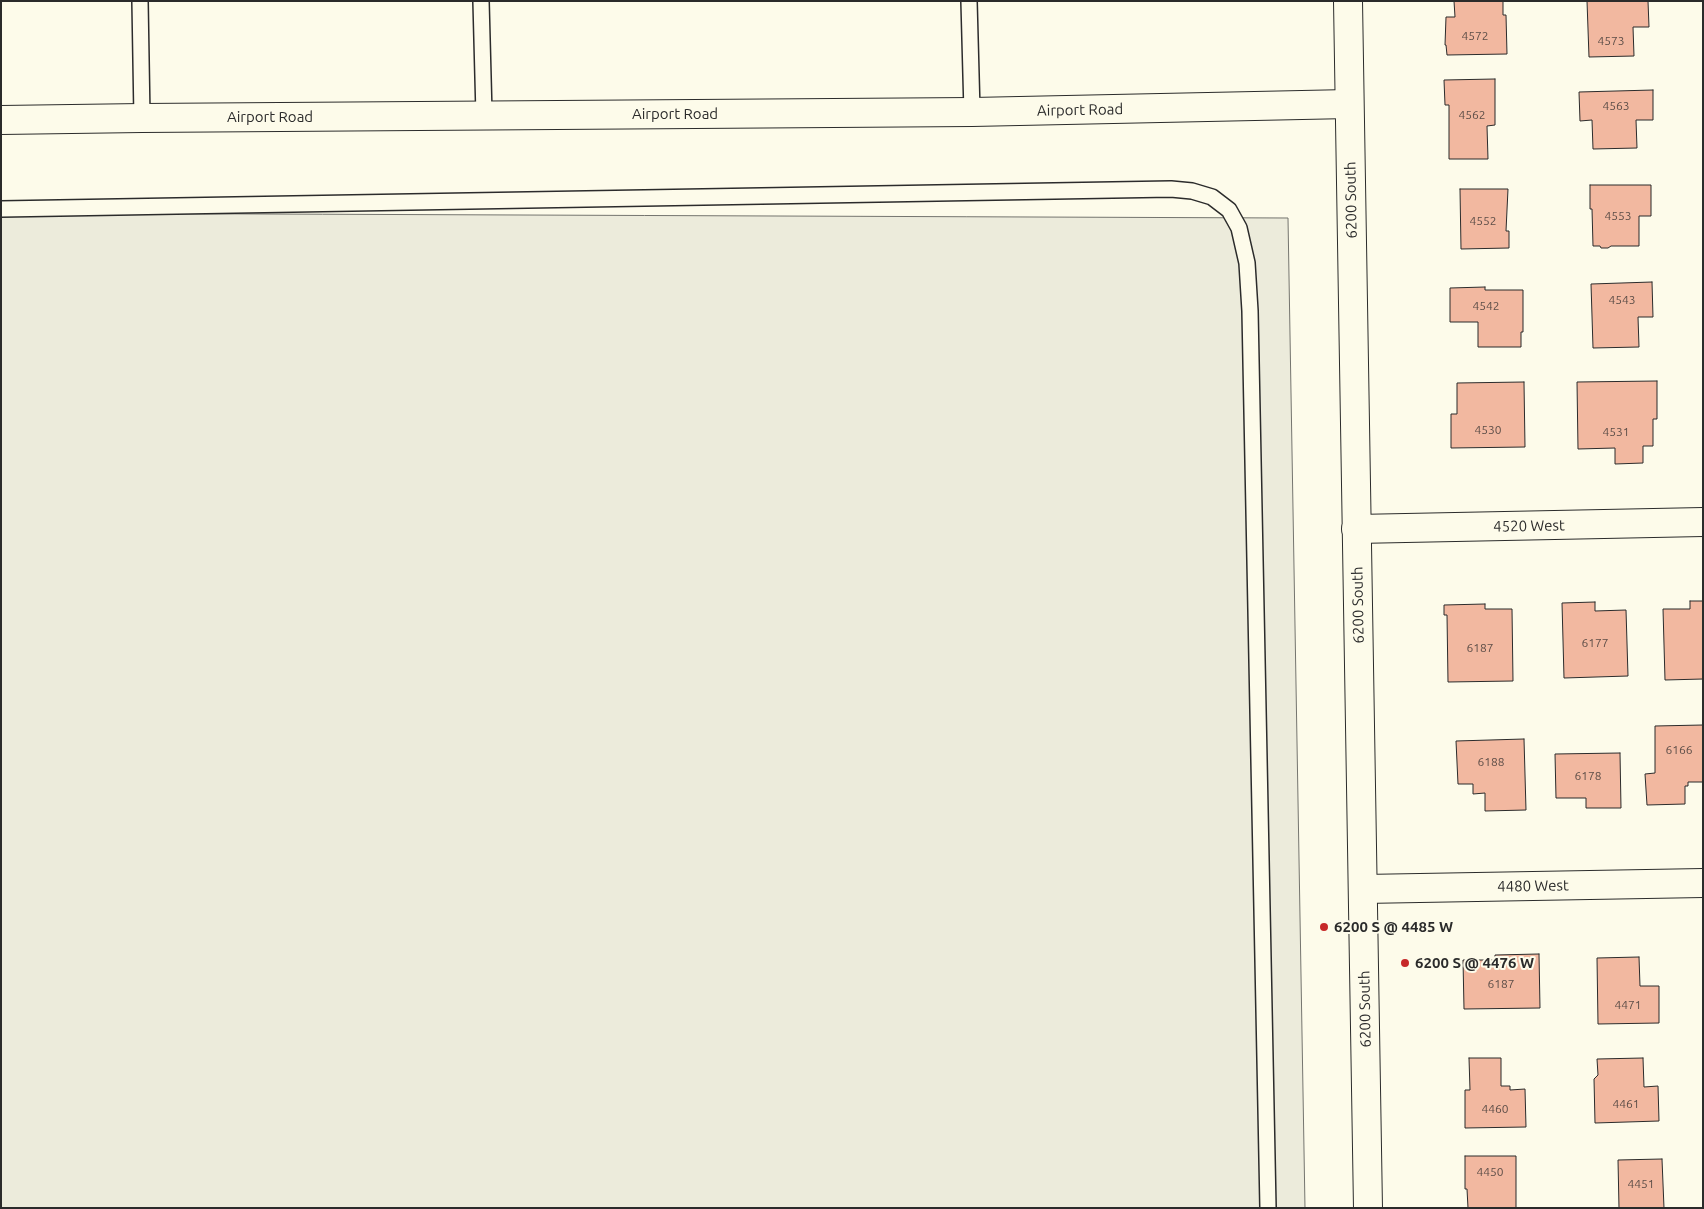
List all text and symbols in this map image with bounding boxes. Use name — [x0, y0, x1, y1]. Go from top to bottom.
house number: 4572 — [1461, 29, 1489, 43]
house number: 4573 — [1597, 34, 1625, 48]
house number: 4563 — [1602, 99, 1630, 113]
street label: Airport Road — [1037, 100, 1123, 120]
street label: Airport Road — [632, 105, 718, 123]
street label: Airport Road — [227, 108, 313, 126]
house number: 4562 — [1458, 108, 1486, 122]
street label: 6200 South — [1341, 161, 1361, 239]
house number: 4553 — [1604, 209, 1632, 223]
house number: 4552 — [1469, 214, 1497, 228]
house number: 4543 — [1608, 293, 1636, 307]
house number: 4542 — [1472, 299, 1500, 313]
house number: 4530 — [1474, 423, 1502, 437]
house number: 4531 — [1602, 425, 1630, 439]
street label: 4520 West — [1493, 516, 1565, 536]
street label: 6200 South — [1348, 566, 1368, 644]
house number: 6177 — [1581, 636, 1609, 650]
house number: 6187 — [1466, 641, 1494, 655]
house number: 6166 — [1665, 743, 1693, 757]
house number: 6188 — [1477, 755, 1505, 769]
house number: 6178 — [1574, 769, 1602, 783]
street label: 4480 West — [1497, 876, 1569, 896]
place label: 6200 S @ 4485 W — [1334, 918, 1453, 936]
marker: 6200 S @ 4485 W — [1318, 921, 1330, 933]
place label: 6200 S @ 4476 W — [1415, 954, 1534, 972]
marker: 6200 S @ 4476 W — [1399, 957, 1411, 969]
street label: 6200 South — [1355, 970, 1375, 1048]
house number: 6187 — [1487, 977, 1515, 991]
house number: 4471 — [1614, 998, 1642, 1012]
house number: 4461 — [1612, 1097, 1640, 1111]
house number: 4460 — [1481, 1102, 1509, 1116]
house number: 4450 — [1476, 1165, 1504, 1179]
house number: 4451 — [1627, 1177, 1655, 1191]

